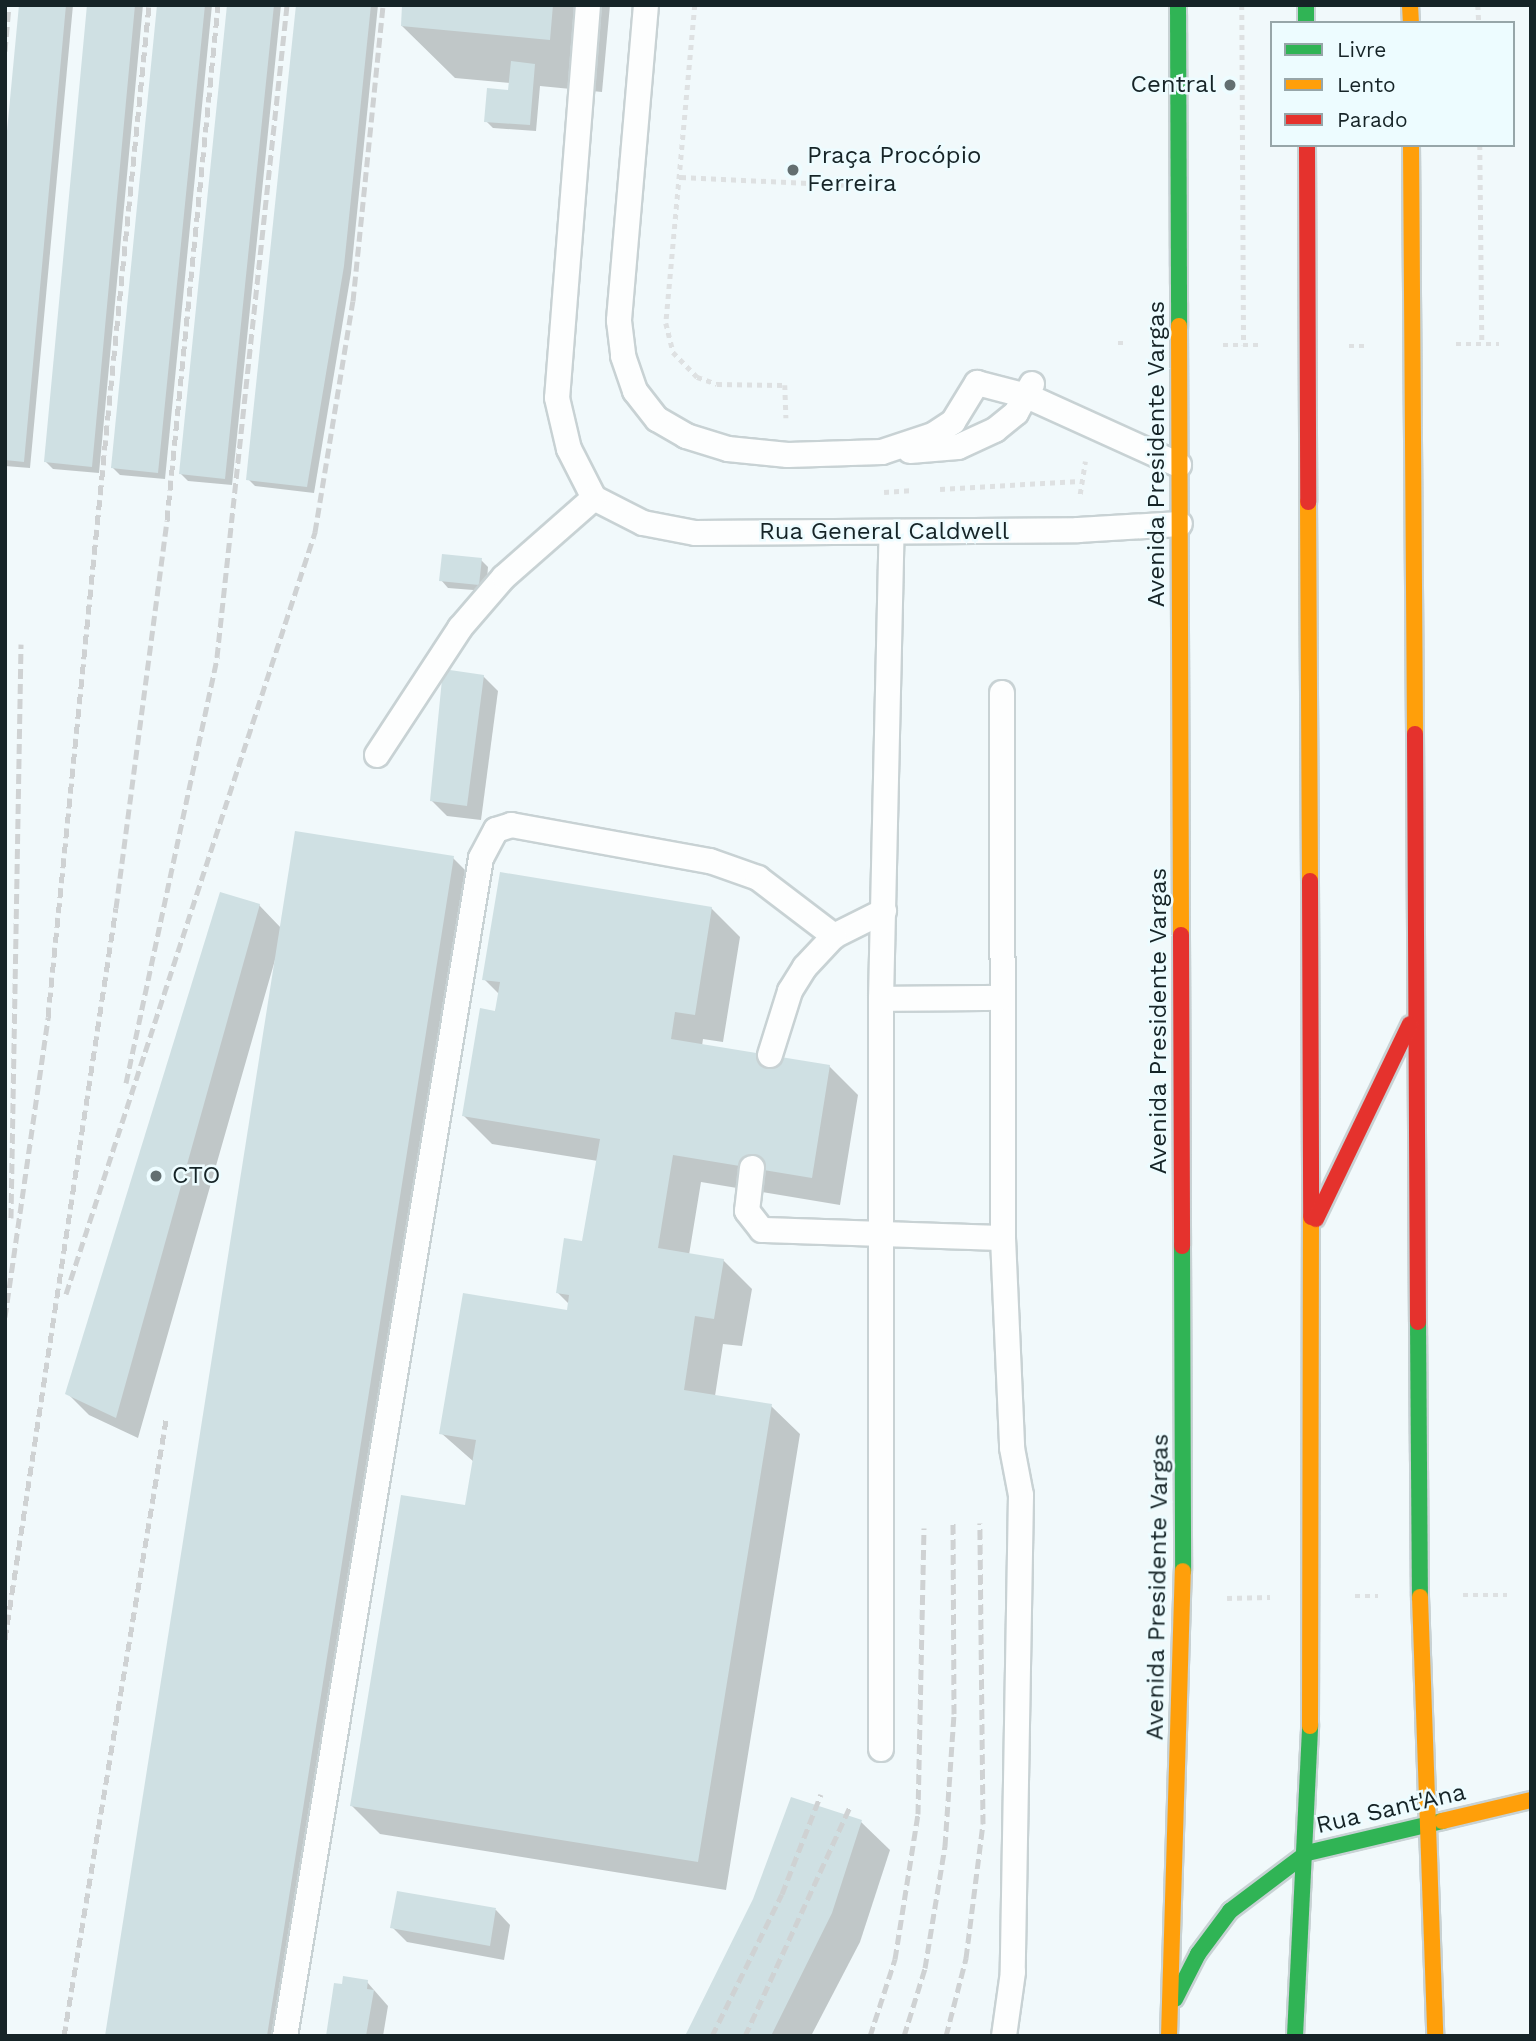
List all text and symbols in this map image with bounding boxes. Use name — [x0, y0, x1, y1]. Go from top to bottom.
legend — [1270, 21, 1515, 147]
text: Livre — [1337, 37, 1386, 62]
place label: Central — [1131, 71, 1216, 99]
text: Lento — [1337, 72, 1396, 97]
marker: Central — [1222, 77, 1238, 93]
text: Parado — [1337, 107, 1408, 132]
place label: Praça Procópio Ferreira — [807, 142, 982, 198]
marker: Praça Procópio Ferreira — [785, 162, 801, 178]
street label: Avenida Presidente Vargas — [1143, 300, 1171, 608]
street label: Rua General Caldwell — [758, 518, 1010, 546]
street label: Avenida Presidente Vargas — [1145, 867, 1173, 1175]
place label: CTO — [172, 1162, 220, 1190]
marker: CTO — [146, 1166, 166, 1186]
street label: Avenida Presidente Vargas — [1141, 1433, 1175, 1741]
street label: Rua Sant'Ana — [1313, 1778, 1469, 1840]

